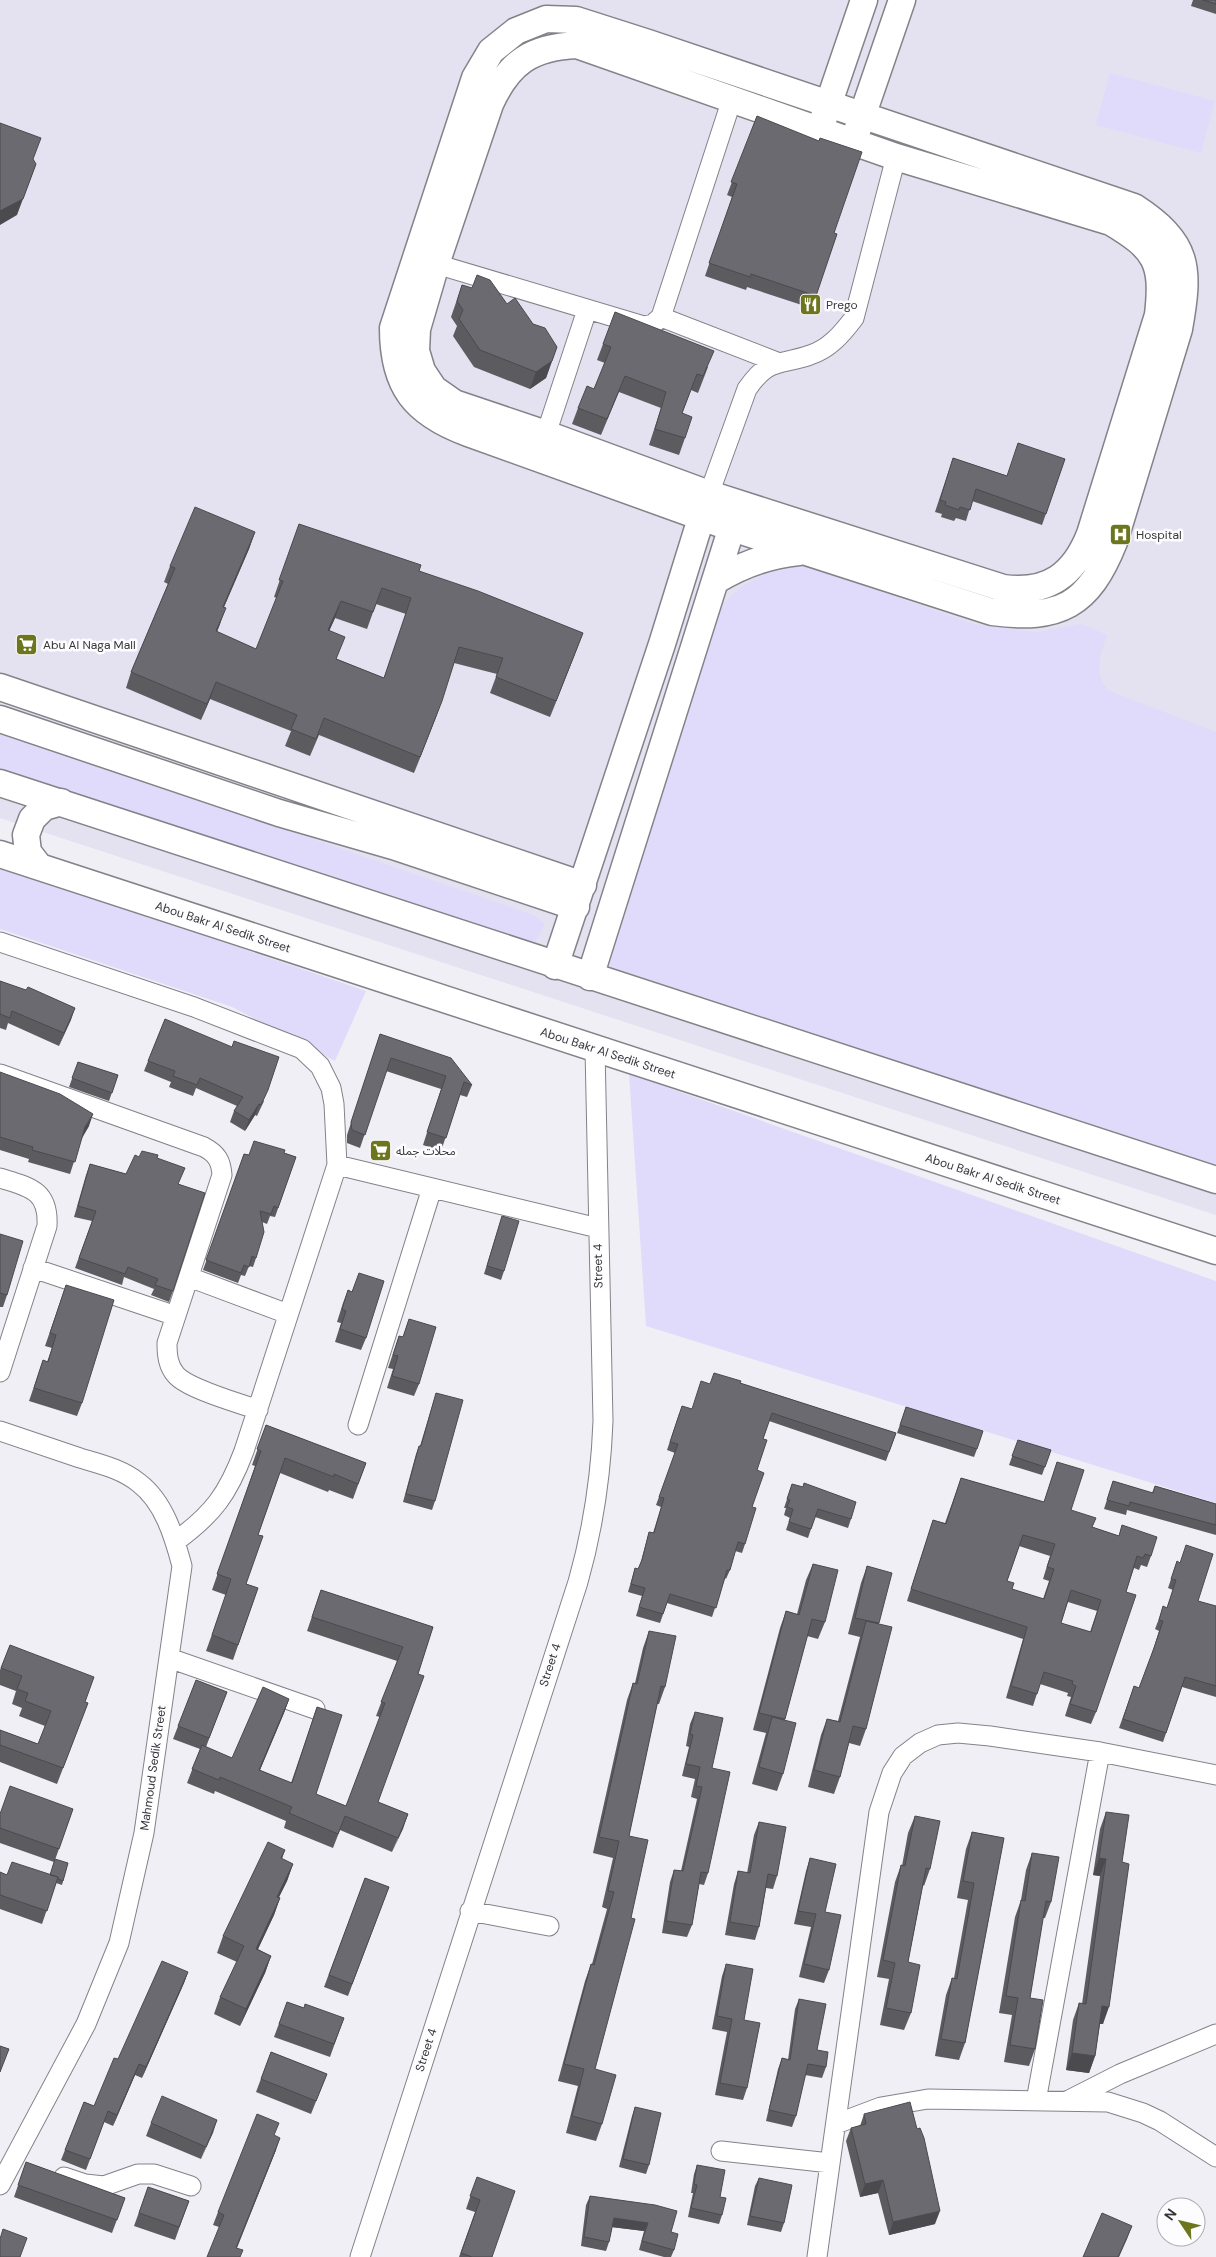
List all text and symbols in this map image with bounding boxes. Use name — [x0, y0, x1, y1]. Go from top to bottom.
restaurant icon: Prego — [798, 293, 822, 317]
place label: Prego — [826, 297, 858, 313]
hospital icon: Hospital — [1108, 523, 1132, 547]
place label: Hospital — [1136, 527, 1182, 543]
supermarket icon: Abu Al Naga Mall — [15, 633, 39, 657]
place label: Abu Al Naga Mall — [43, 637, 136, 653]
street label: Abou Bakr Al Sedik Street — [153, 898, 293, 957]
street label: Abou Bakr Al Sedik Street — [538, 1024, 678, 1083]
supermarket icon: محلات جمله — [368, 1139, 392, 1163]
place label: محلات جمله — [396, 1143, 456, 1159]
street label: Abou Bakr Al Sedik Street — [923, 1150, 1063, 1209]
street label: Street 4 — [590, 1244, 606, 1288]
street label: Street 4 — [536, 1641, 564, 1689]
street label: Mahmoud Sedik Street — [136, 1704, 170, 1832]
street label: Street 4 — [412, 2026, 440, 2074]
north arrow — [1156, 2197, 1206, 2247]
text: N — [1160, 2205, 1181, 2224]

